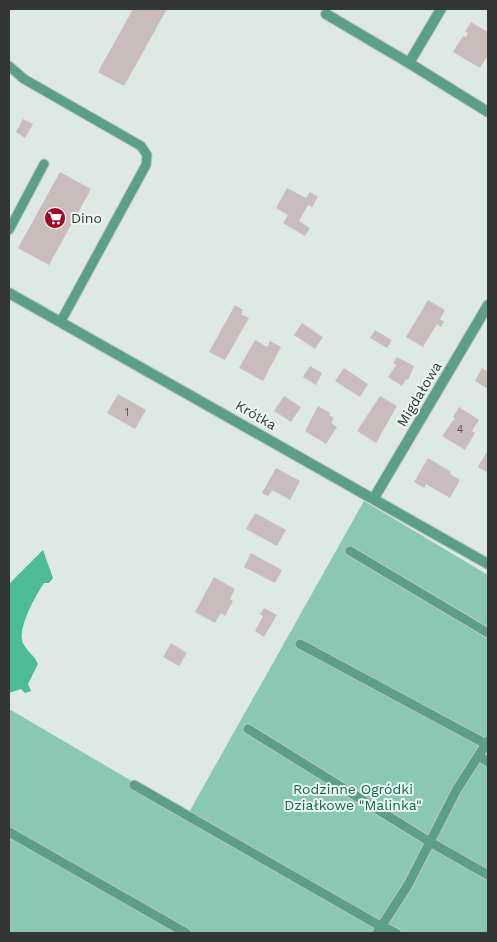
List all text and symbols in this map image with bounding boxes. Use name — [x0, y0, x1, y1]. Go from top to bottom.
supermarket icon: Dino — [43, 206, 67, 230]
place label: Dino — [71, 210, 102, 226]
street label: Migdałowa — [393, 359, 445, 429]
street label: Krótka — [233, 397, 279, 433]
house number: 1 — [125, 406, 129, 419]
house number: 4 — [457, 423, 464, 436]
park label: Rodzinne Ogródki Działkowe "Malinka" — [284, 781, 422, 813]

